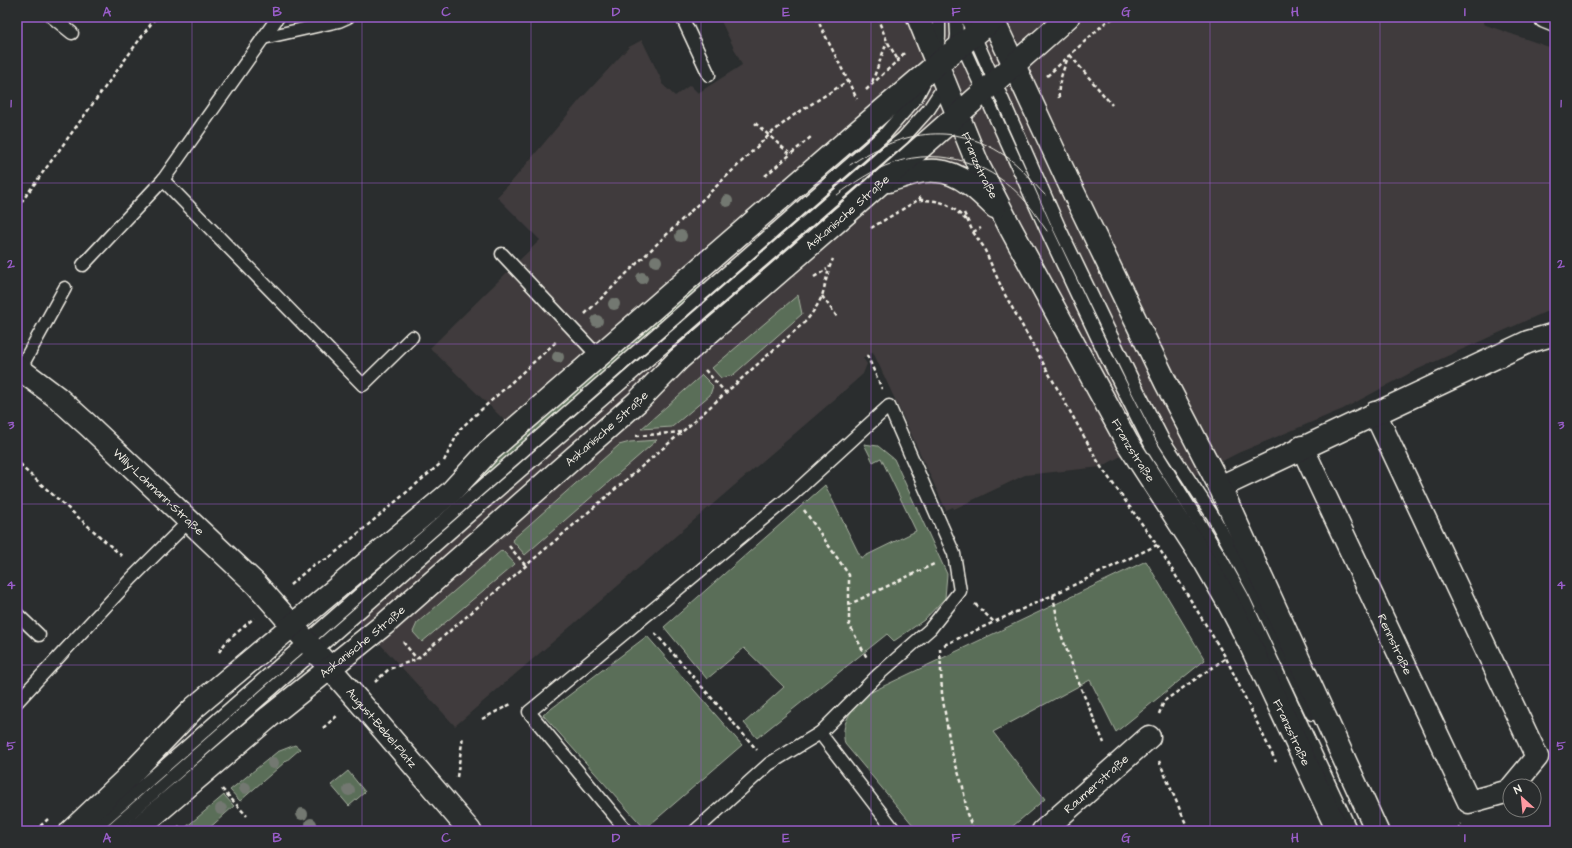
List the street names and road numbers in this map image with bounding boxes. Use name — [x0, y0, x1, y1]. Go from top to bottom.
street label: Franzstraße — [957, 129, 1003, 202]
street label: Askanische Straße — [802, 170, 893, 254]
street label: Askanische Straße — [561, 387, 652, 470]
street label: Franzstraße — [1107, 416, 1160, 486]
street label: Willy-Lohmann-Straße — [109, 445, 208, 540]
street label: Askanische Straße — [316, 601, 409, 682]
street label: Rennstraße — [1373, 611, 1417, 678]
street label: August-Bebel-Platz — [342, 684, 421, 772]
street label: Franzstraße — [1269, 696, 1315, 769]
street label: Raumerstraße — [1060, 750, 1133, 817]

